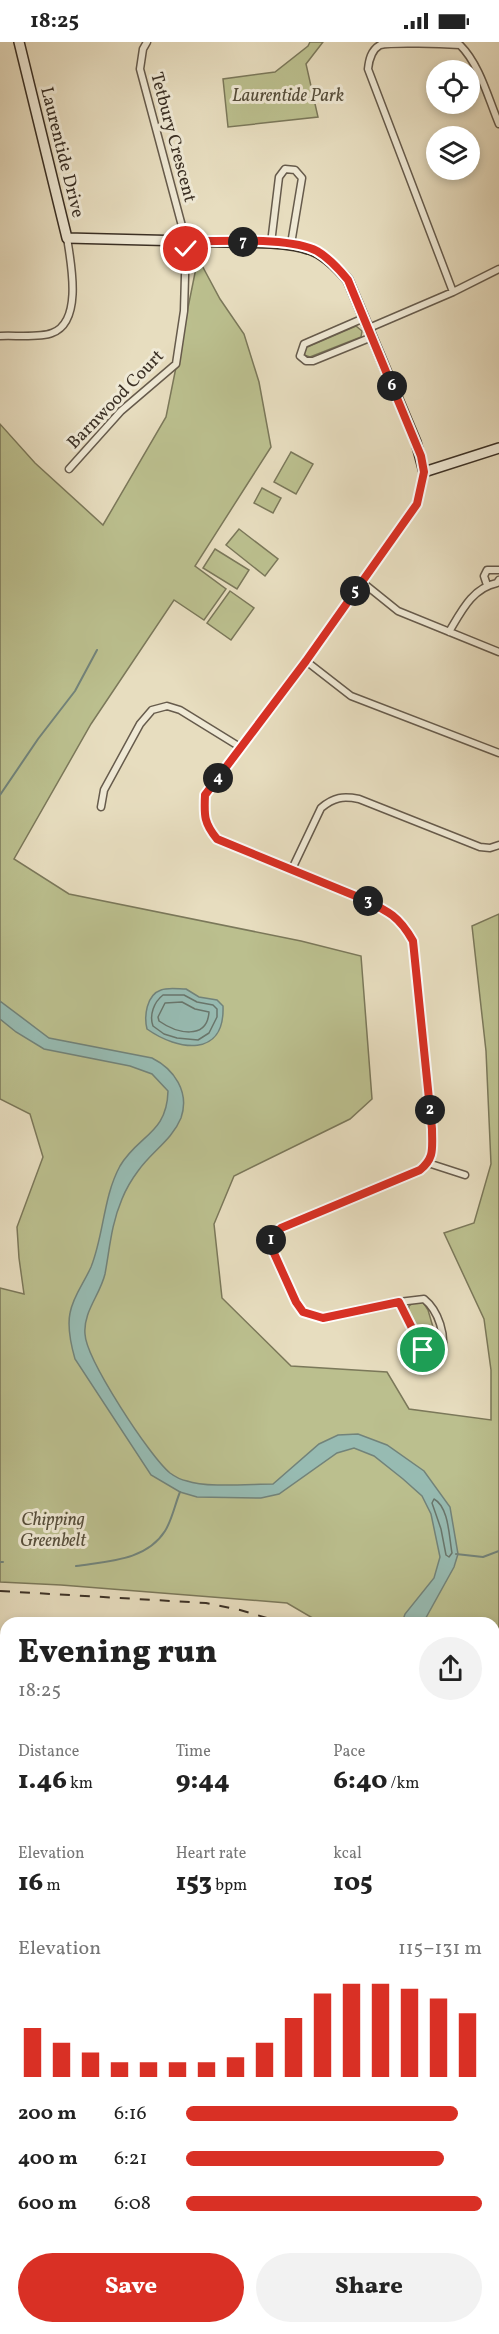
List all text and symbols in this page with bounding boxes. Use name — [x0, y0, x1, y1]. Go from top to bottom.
text: 18:25 — [30, 6, 79, 37]
map controls — [426, 60, 480, 180]
button: locate — [426, 60, 480, 114]
street label: Tetbury Crescent — [143, 70, 202, 205]
street label: Laurentide Drive — [33, 84, 90, 220]
park label: Laurentide Park — [232, 84, 344, 109]
button: layers — [426, 126, 480, 180]
pin — [160, 223, 211, 274]
pin: 7 — [228, 227, 258, 257]
text: 7 — [239, 231, 247, 253]
icon: check — [169, 232, 202, 265]
street label: Barnwood Court — [62, 345, 170, 455]
pin: 6 — [377, 371, 407, 401]
text: 6 — [388, 375, 396, 397]
pin: 5 — [340, 576, 370, 606]
text: 5 — [351, 580, 359, 602]
pin: 4 — [203, 763, 233, 793]
text: 4 — [213, 767, 223, 789]
pin: 3 — [353, 886, 383, 916]
text: 3 — [364, 890, 372, 912]
pin: 2 — [415, 1095, 445, 1125]
text: 2 — [426, 1099, 434, 1121]
pin: 1 — [256, 1225, 286, 1255]
text: 1 — [268, 1229, 274, 1251]
pin — [397, 1324, 448, 1375]
icon: arrive — [406, 1333, 439, 1366]
park label: Chipping Greenbelt — [20, 1508, 87, 1554]
text: Evening run — [18, 1631, 217, 1677]
button: share — [419, 1637, 482, 1700]
text: 18:25 — [18, 1677, 61, 1705]
text: Distance — [18, 1741, 79, 1763]
text: Time — [176, 1741, 211, 1763]
text: Pace — [333, 1741, 365, 1763]
text: 1.46 — [18, 1763, 67, 1799]
text: 9:44 — [176, 1763, 230, 1799]
text: 6:40 — [333, 1763, 387, 1799]
text: km — [67, 1773, 93, 1795]
text: /km — [387, 1773, 419, 1795]
text: Elevation — [18, 1843, 85, 1865]
text: Heart rate — [176, 1843, 246, 1865]
text: kcal — [333, 1843, 362, 1865]
text: 16 — [18, 1865, 43, 1901]
text: 153 — [176, 1865, 212, 1901]
text: 105 — [333, 1865, 373, 1901]
text: m — [43, 1875, 61, 1897]
text: bpm — [212, 1875, 247, 1897]
text: Elevation — [18, 1935, 101, 1963]
text: 115–131 m — [398, 1935, 482, 1963]
text: 200 m — [18, 2100, 76, 2128]
text: 6:16 — [114, 2100, 147, 2128]
text: 400 m — [18, 2145, 78, 2173]
text: 6:21 — [114, 2145, 147, 2173]
text: 600 m — [18, 2190, 77, 2218]
text: 6:08 — [114, 2190, 151, 2218]
button: Save — [18, 2253, 244, 2322]
button: Share — [256, 2253, 482, 2322]

